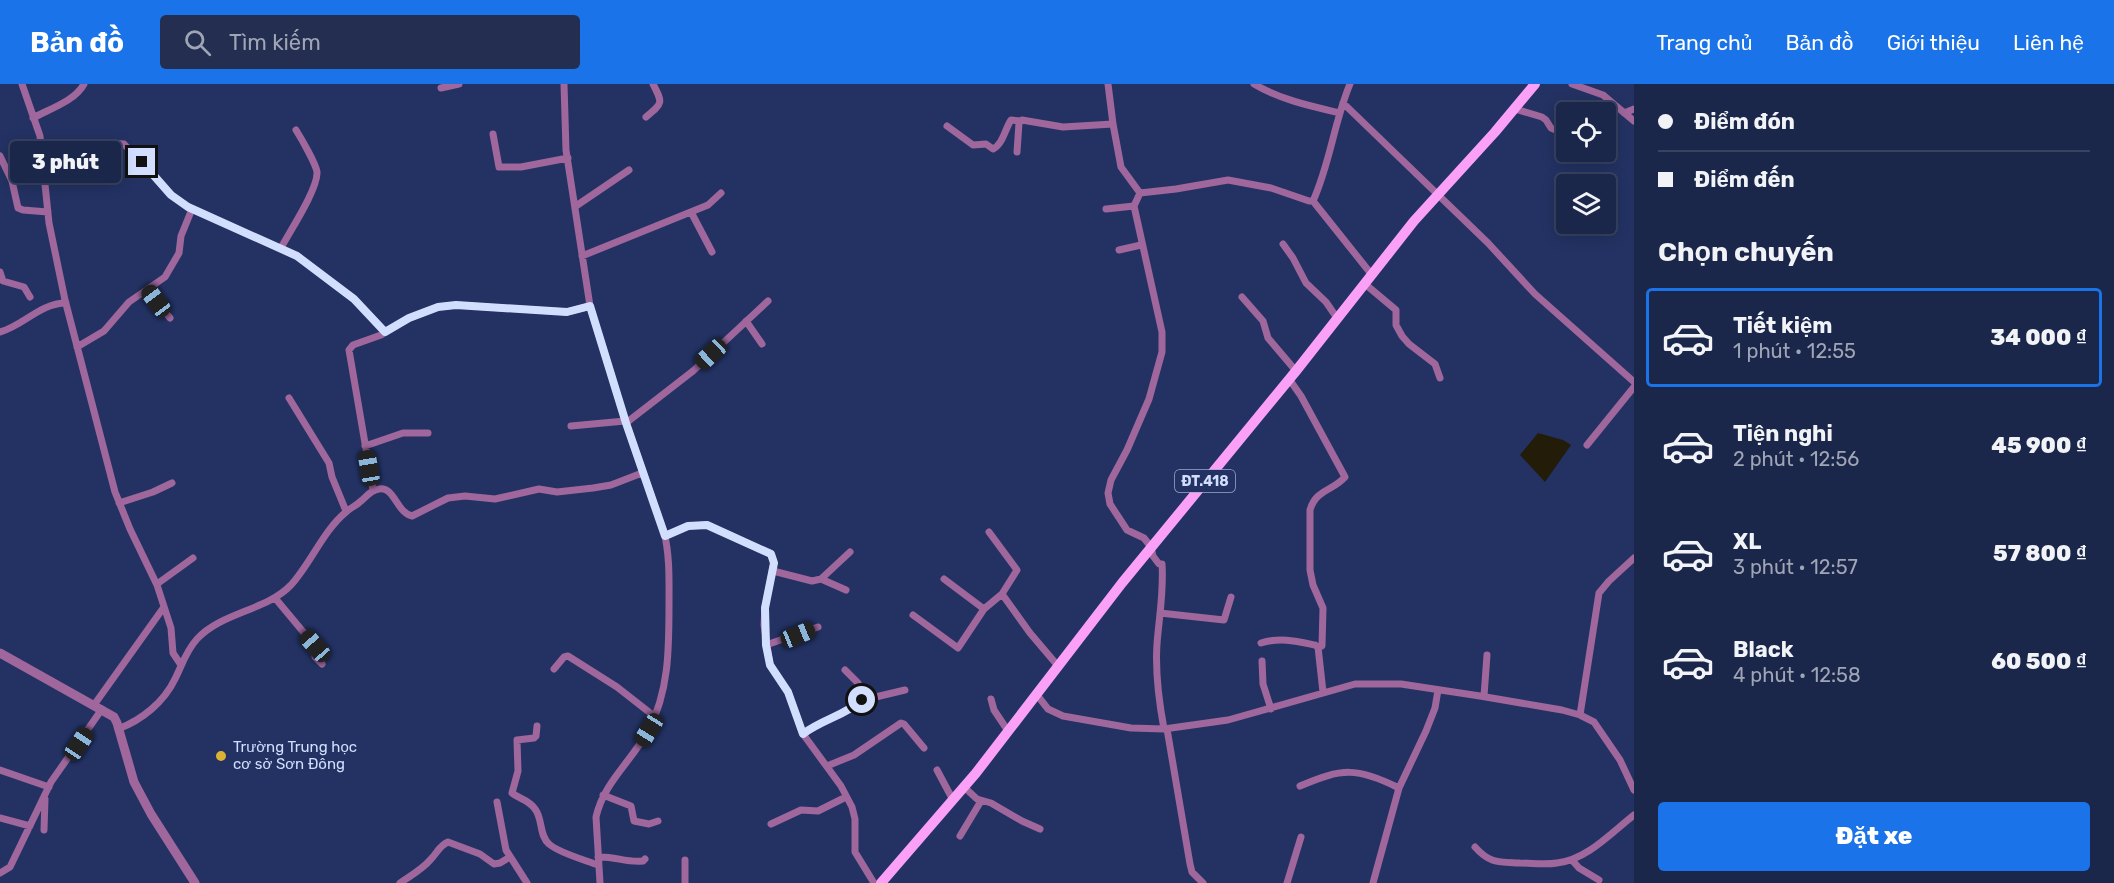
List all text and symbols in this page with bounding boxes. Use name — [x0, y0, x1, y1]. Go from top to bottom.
search box — [160, 15, 580, 69]
text: Bản đồ — [30, 26, 124, 59]
icon: search — [181, 26, 214, 59]
text: Tìm kiếm — [229, 29, 321, 56]
text: Trang chủ — [1656, 30, 1753, 55]
text: Bản đồ — [1786, 30, 1854, 55]
text: Giới thiệu — [1887, 30, 1980, 55]
text: Liên hệ — [2013, 30, 2084, 55]
map controls — [1556, 102, 1616, 234]
button: locate — [1556, 102, 1616, 162]
text: Điểm đón — [1694, 108, 1795, 135]
callout: 3 phút — [10, 141, 121, 183]
route end — [128, 148, 155, 175]
text: 3 phút — [32, 150, 99, 174]
text: Điểm đến — [1694, 166, 1795, 193]
button: layers — [1556, 174, 1616, 234]
text: Chọn chuyến — [1658, 236, 1834, 268]
car — [138, 281, 174, 321]
icon: car — [1661, 311, 1715, 365]
text: Tiết kiệm — [1733, 312, 1833, 339]
text: 34 000 ₫ — [1990, 324, 2087, 351]
car — [692, 335, 730, 373]
text: 1 phút · 12:55 — [1733, 339, 1856, 363]
icon: car — [1661, 419, 1715, 473]
text: Tiện nghi — [1733, 420, 1833, 447]
text: 45 900 ₫ — [1991, 432, 2087, 459]
text: 2 phút · 12:56 — [1733, 447, 1859, 471]
car — [357, 449, 381, 487]
road number: ĐT.418 — [1175, 470, 1235, 492]
icon: car — [1661, 527, 1715, 581]
text: XL — [1733, 528, 1761, 555]
text: 57 800 ₫ — [1993, 540, 2087, 567]
text: 3 phút · 12:57 — [1733, 555, 1858, 579]
car — [778, 620, 818, 650]
car — [296, 627, 334, 665]
icon: car — [1661, 635, 1715, 689]
text: Black — [1733, 636, 1794, 663]
text: 60 500 ₫ — [1991, 648, 2087, 675]
text: 4 phút · 12:58 — [1733, 663, 1861, 687]
route start — [848, 686, 875, 713]
car — [632, 710, 666, 750]
car — [61, 724, 97, 764]
place label: Trường Trung học cơ sở Sơn Đông — [233, 738, 357, 773]
marker: Trường Trung học cơ sở Sơn Đông — [214, 749, 228, 763]
button: Đặt xe — [1658, 802, 2090, 871]

